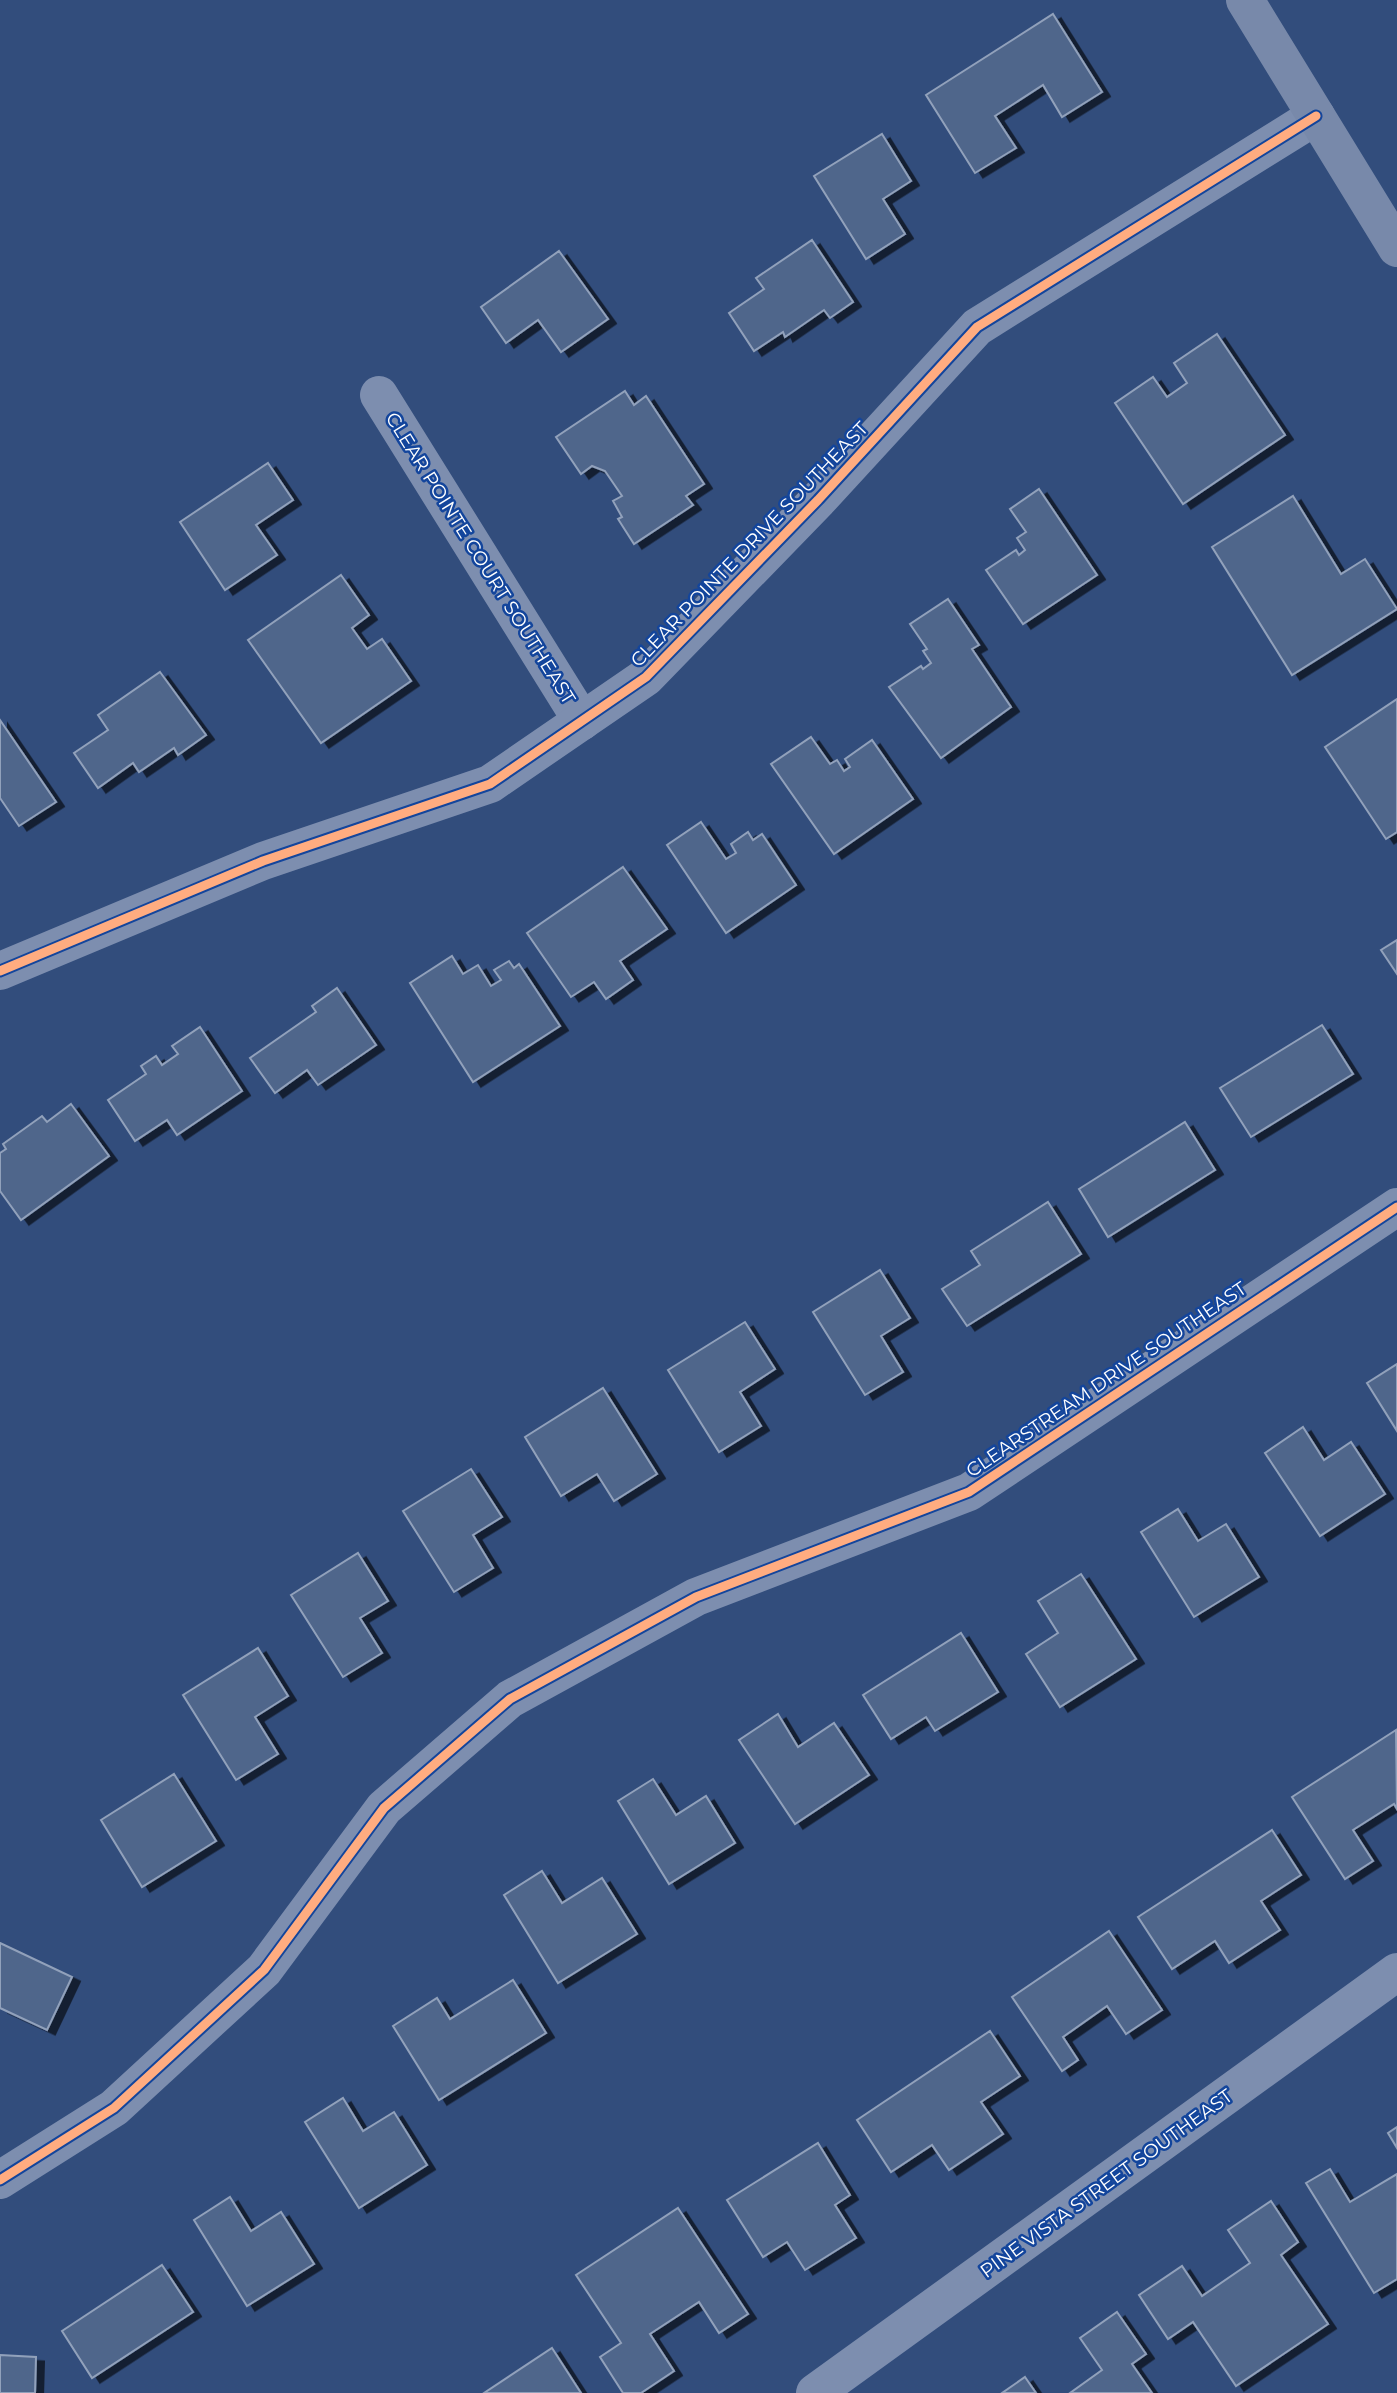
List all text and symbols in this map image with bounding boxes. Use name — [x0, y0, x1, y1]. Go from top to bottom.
street label: CLEAR POINTE COURT SOUTHEAST — [381, 408, 580, 709]
street label: CLEAR POINTE DRIVE SOUTHEAST — [626, 417, 873, 672]
street label: CLEARSTREAM DRIVE SOUTHEAST — [962, 1277, 1251, 1482]
street label: PINE VISTA STREET SOUTHEAST — [976, 2084, 1237, 2283]

